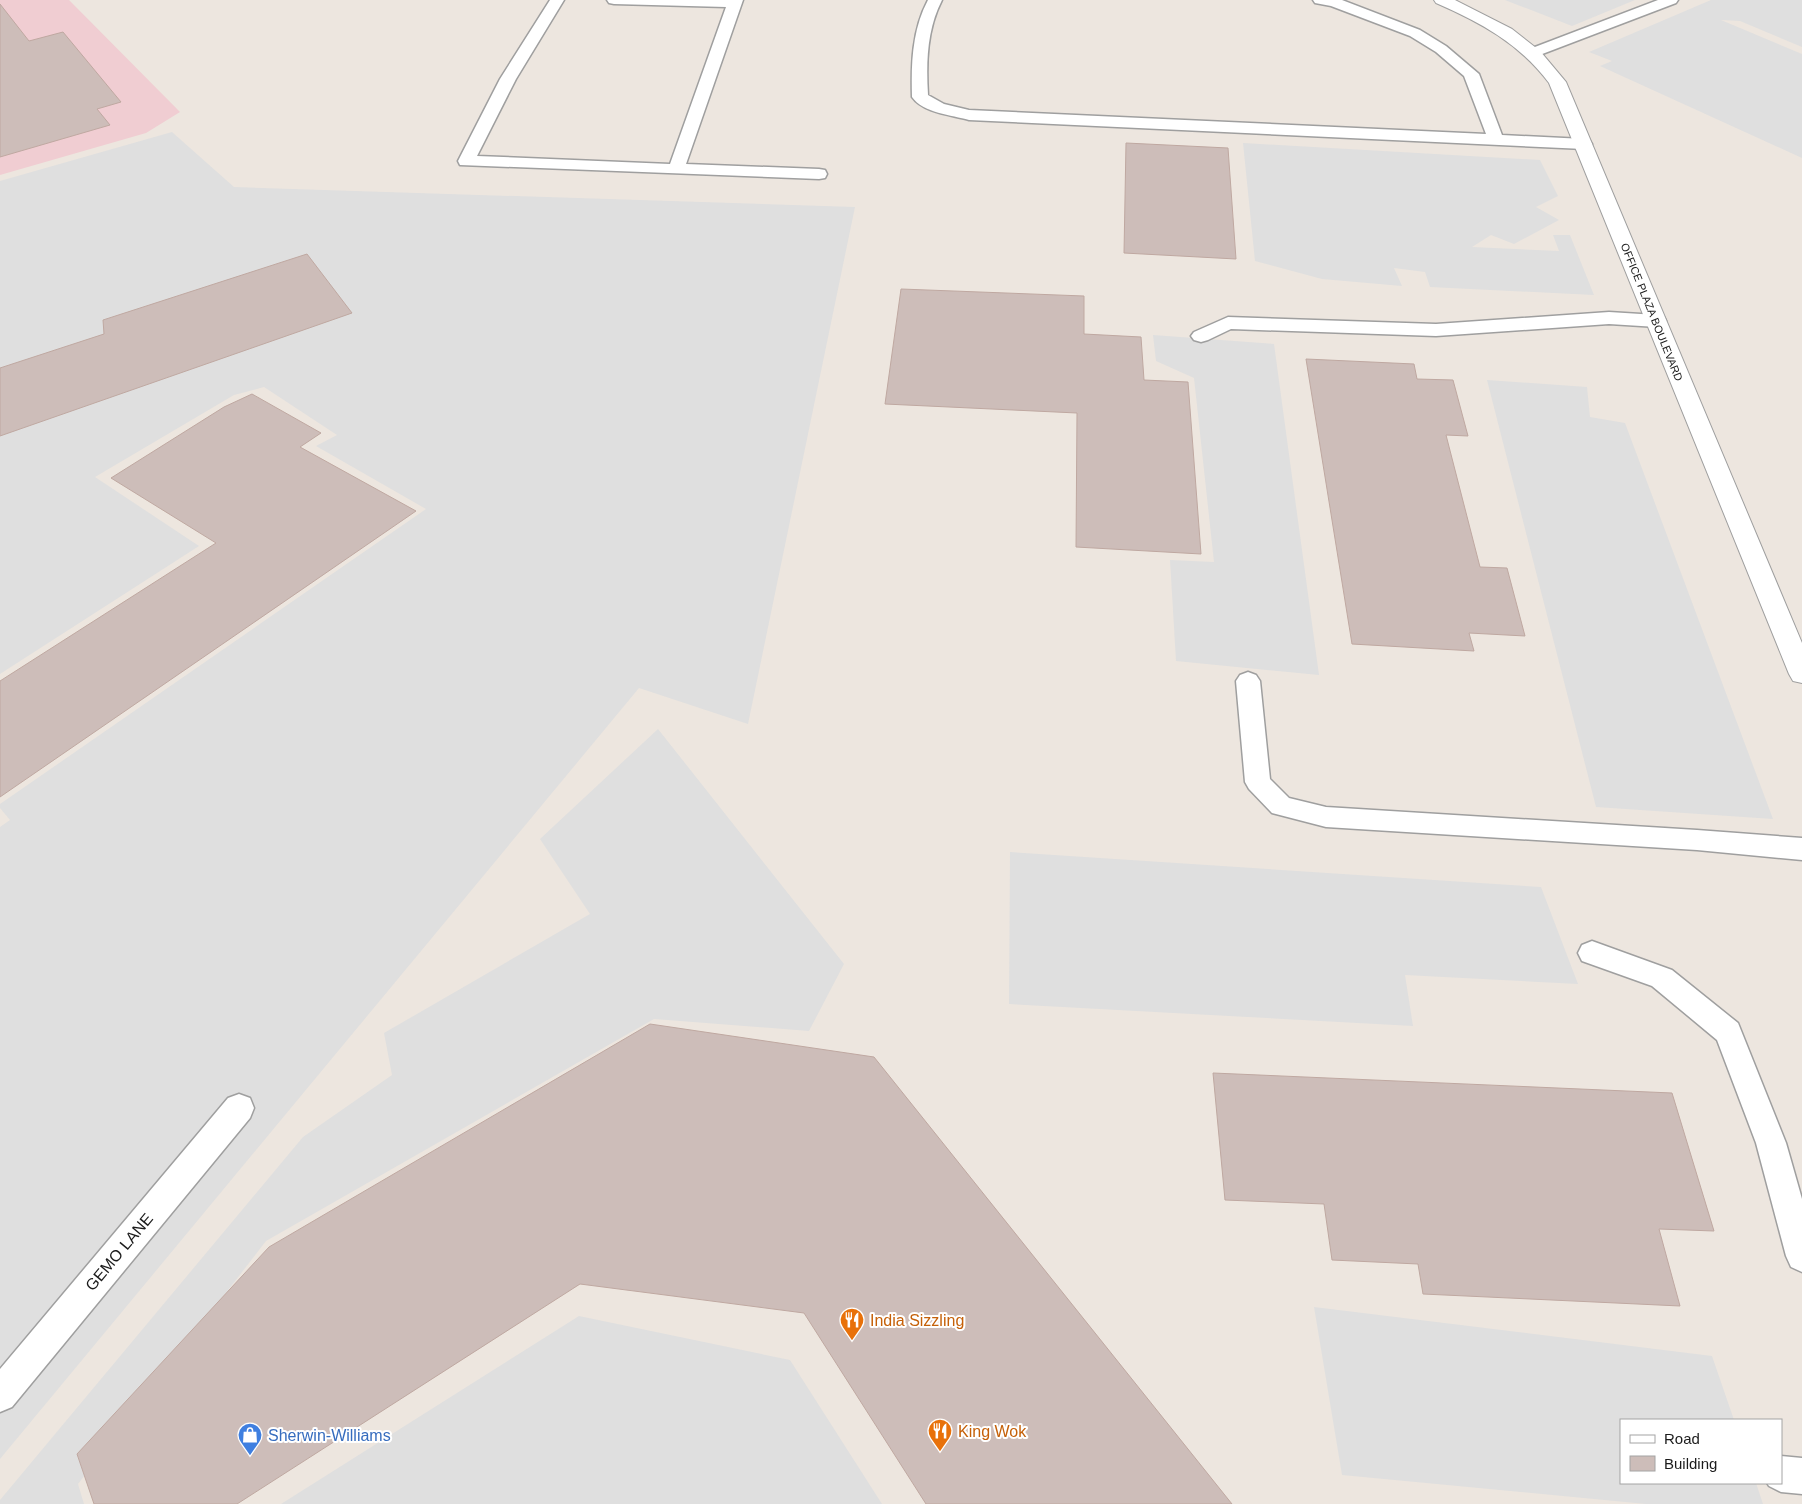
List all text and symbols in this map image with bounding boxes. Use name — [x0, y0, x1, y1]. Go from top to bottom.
street label: OFFICE PLAZA BOULEVARD — [1619, 241, 1685, 383]
street label: GEMO LANE — [82, 1210, 156, 1294]
restaurant icon: India Sizzling — [839, 1307, 865, 1341]
place label: India Sizzling — [870, 1312, 964, 1329]
restaurant icon: King Wok — [927, 1418, 953, 1452]
legend — [1620, 1419, 1782, 1484]
shop icon: Sherwin-Williams — [237, 1422, 263, 1456]
place label: King Wok — [958, 1423, 1027, 1440]
place label: Sherwin-Williams — [268, 1427, 391, 1444]
text: Road — [1664, 1430, 1700, 1447]
text: Building — [1664, 1455, 1717, 1472]

